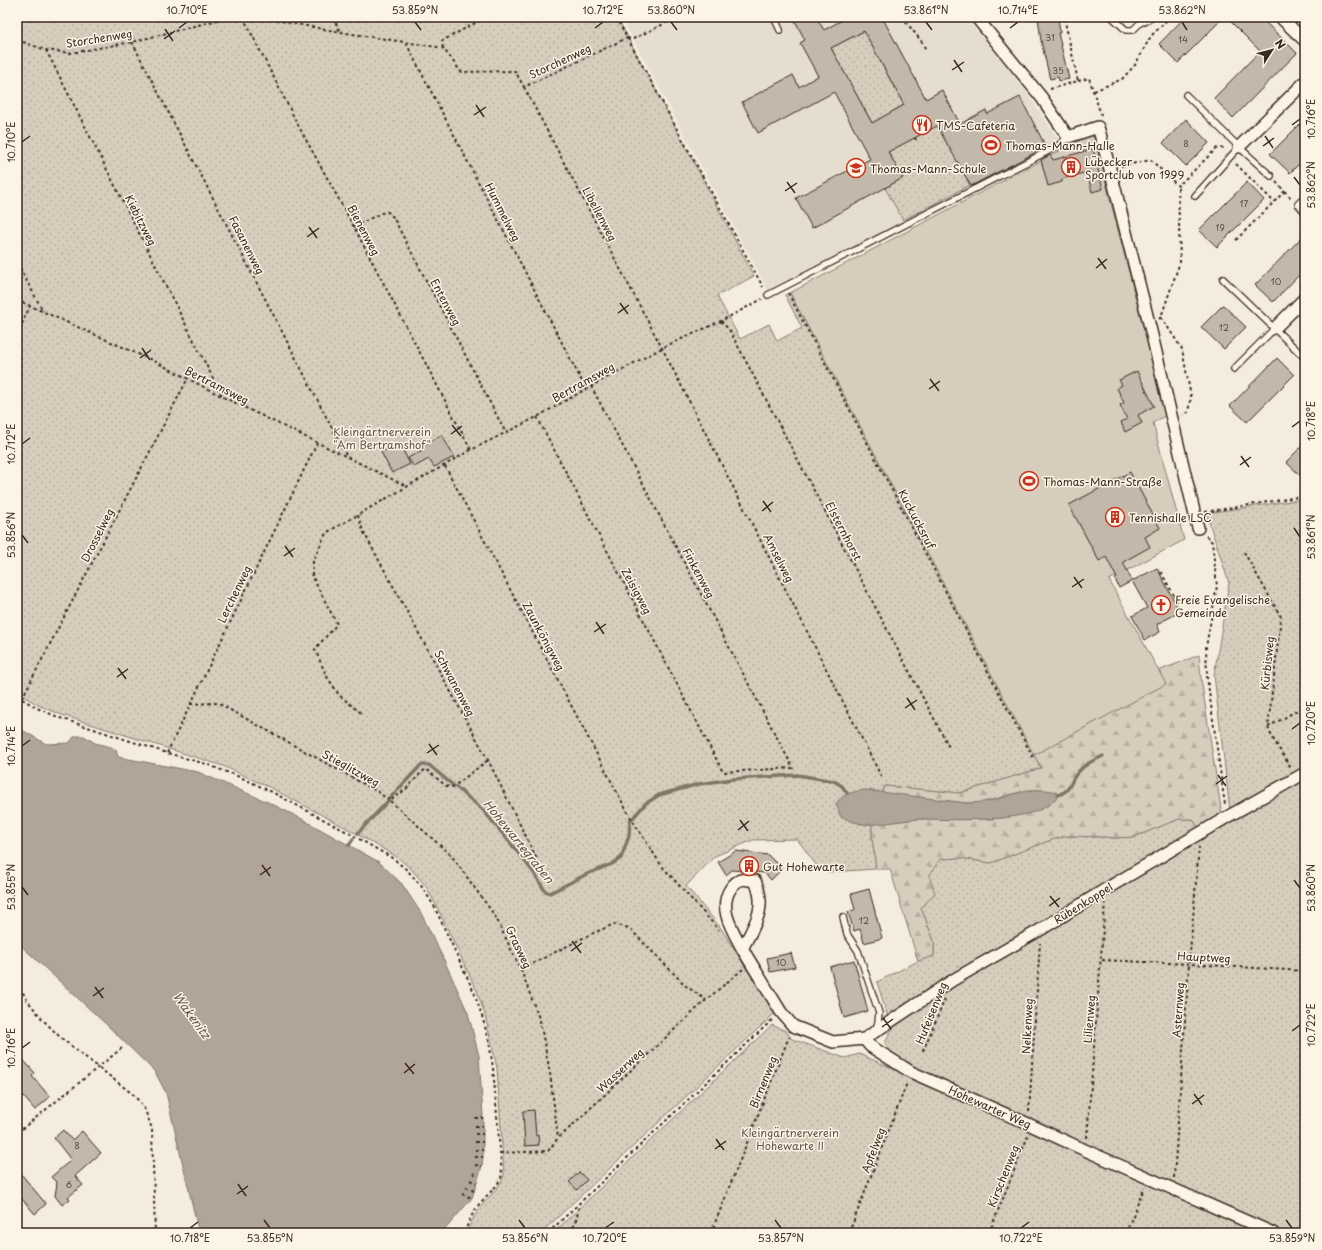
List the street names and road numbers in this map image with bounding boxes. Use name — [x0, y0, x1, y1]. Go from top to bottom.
street label: Storchenweg — [65, 24, 133, 52]
street label: Storchenweg — [526, 39, 594, 83]
street label: Hummelweg — [481, 180, 525, 244]
street label: Libellenweg — [579, 184, 621, 244]
street label: Kiebitzweg — [121, 191, 161, 249]
street label: Bienenweg — [343, 201, 385, 259]
street label: Fasanenweg — [225, 213, 269, 277]
street label: Entenweg — [426, 275, 466, 329]
street label: Bertramsweg — [548, 358, 618, 406]
street label: Bertramsweg — [182, 362, 252, 408]
street label: Kuckucksruf — [894, 486, 941, 553]
street label: Elsternhorst — [821, 498, 867, 564]
street label: Drosselweg — [76, 505, 118, 565]
street label: Amselweg — [759, 531, 799, 585]
street label: Finkenweg — [679, 545, 719, 601]
street label: Lerchenweg — [213, 562, 255, 626]
street label: Zeisigweg — [618, 565, 656, 617]
street label: Zaunkönigweg — [519, 598, 569, 674]
street label: Kürbisweg — [1256, 635, 1278, 691]
street label: Schwanenweg — [430, 647, 480, 719]
street label: Stieglitzweg — [319, 745, 383, 791]
street label: Rübenkoppel — [1050, 878, 1116, 928]
street label: Grasweg — [502, 923, 536, 971]
street label: Hauptweg — [1177, 947, 1231, 967]
street label: Hufeisenweg — [911, 979, 951, 1047]
street label: Asternweg — [1168, 982, 1188, 1038]
street label: Lilienweg — [1078, 994, 1100, 1044]
street label: Nelkenweg — [1017, 998, 1037, 1054]
street label: Wasserweg — [593, 1044, 647, 1096]
street label: Birnenweg — [745, 1053, 781, 1111]
street label: Hohewarter Weg — [946, 1081, 1034, 1133]
street label: Apfelweg — [857, 1125, 889, 1175]
street label: Kirschenweg — [983, 1142, 1023, 1210]

